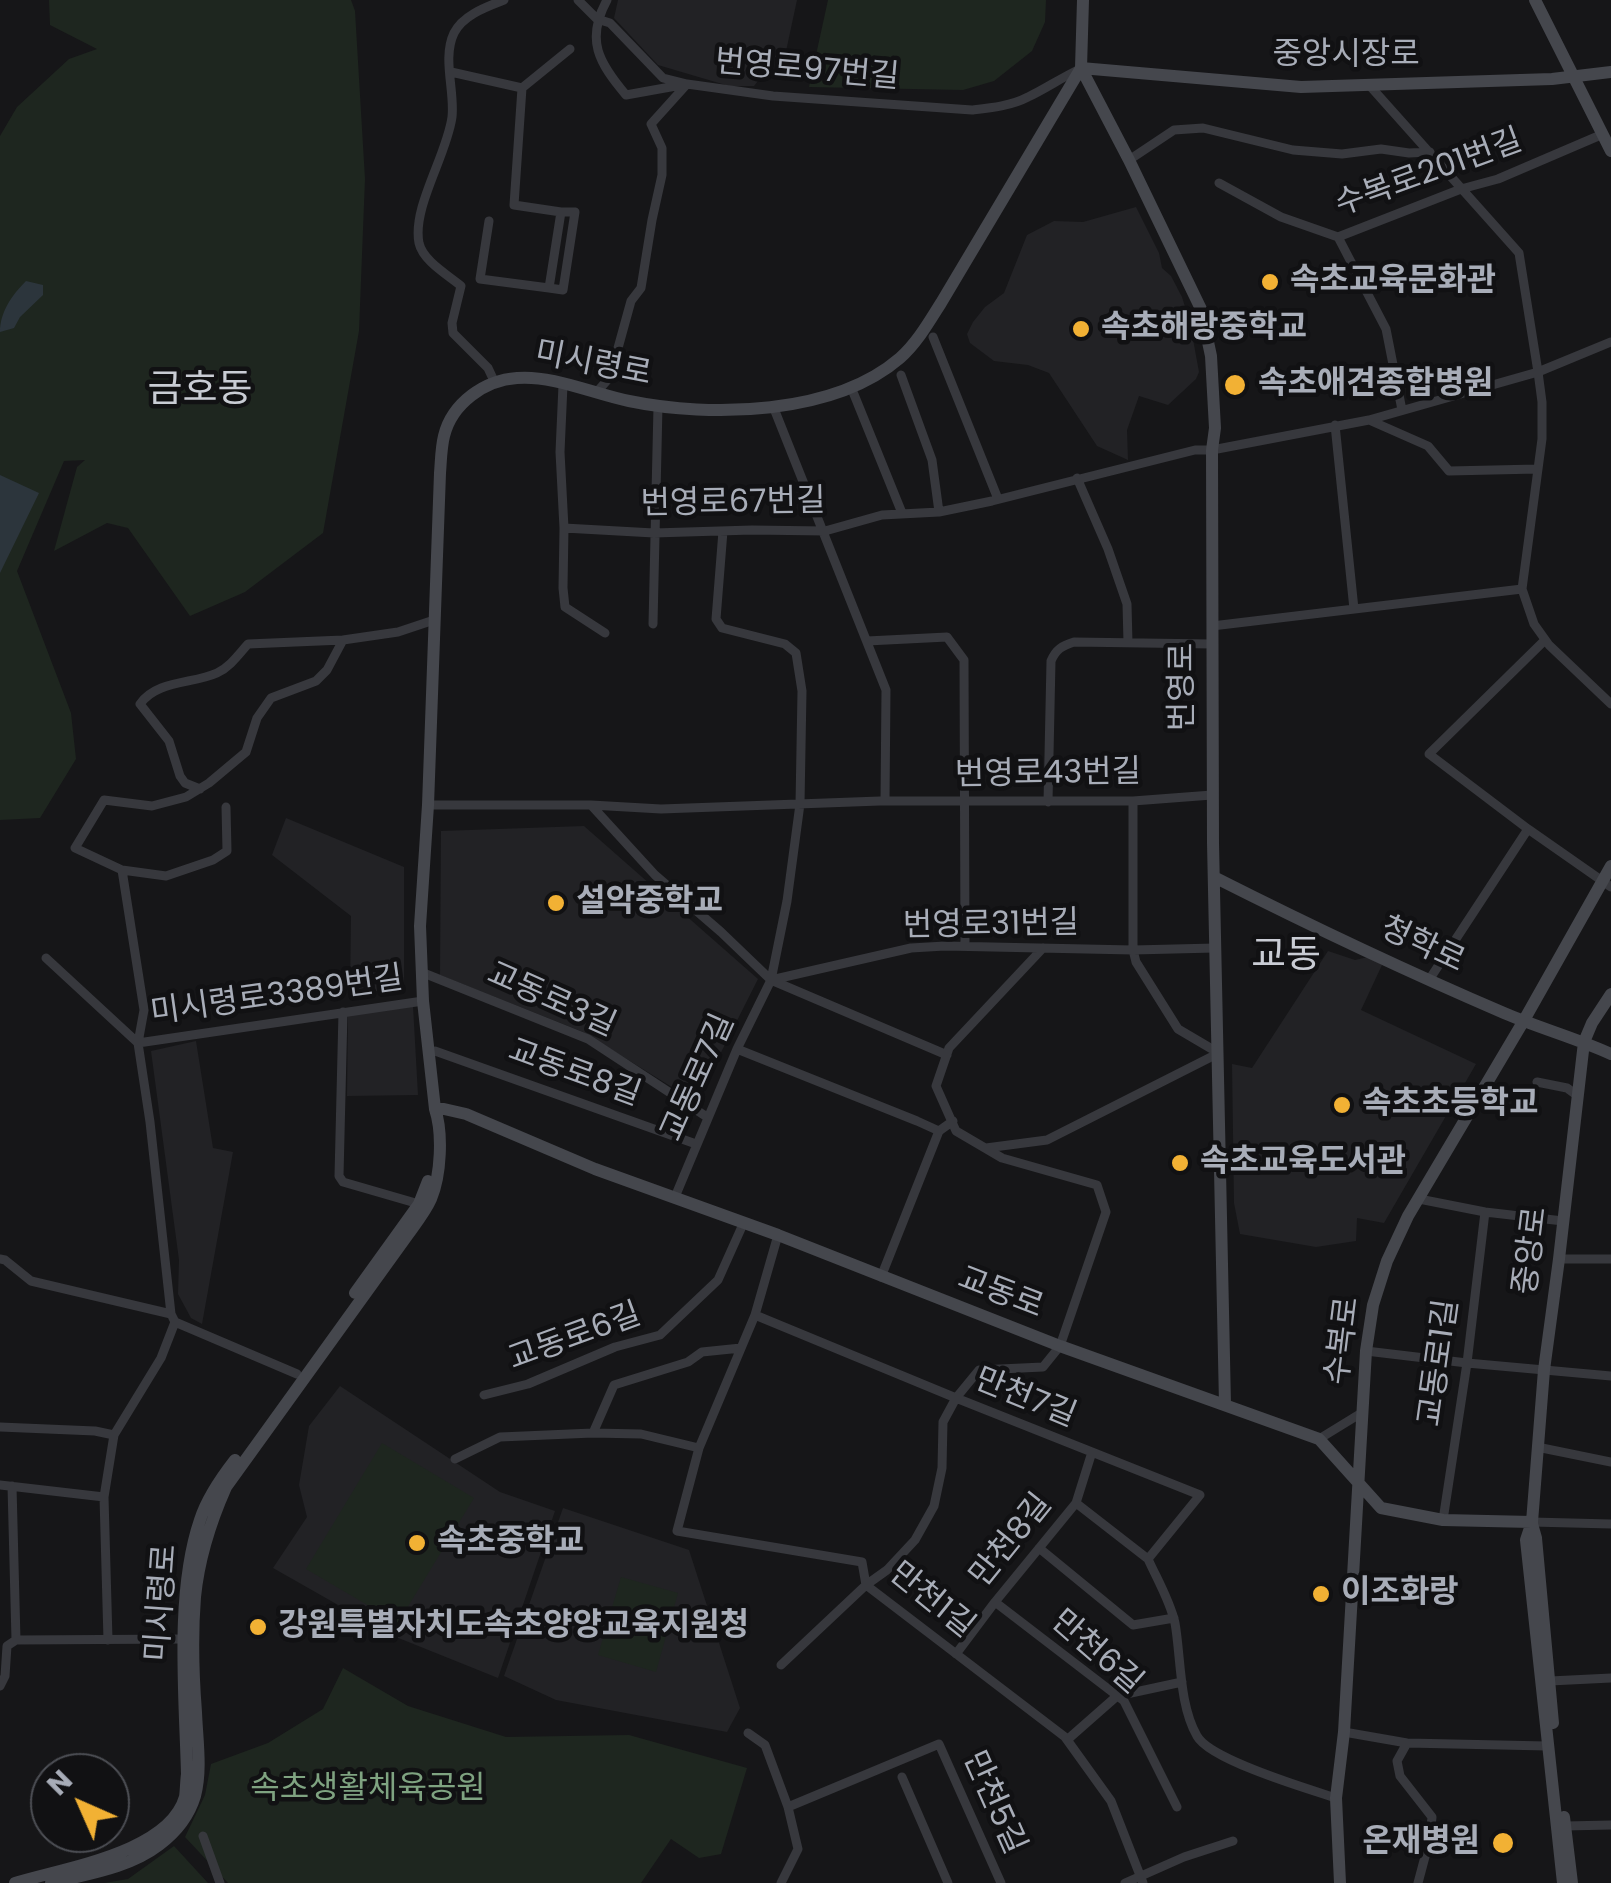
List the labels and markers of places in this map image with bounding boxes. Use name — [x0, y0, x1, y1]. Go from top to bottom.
place label: 속초교육문화관 — [1290, 263, 1496, 301]
marker: 속초교육문화관 — [1259, 271, 1281, 293]
place label: 속초해랑중학교 — [1101, 310, 1307, 348]
marker: 속초해랑중학교 — [1070, 318, 1092, 340]
place label: 속초애견종합병원 — [1258, 366, 1494, 404]
marker: 속초애견종합병원 — [1222, 372, 1248, 398]
place label: 설악중학교 — [576, 884, 723, 922]
marker: 설악중학교 — [545, 892, 567, 914]
place label: 속초초등학교 — [1362, 1086, 1539, 1124]
marker: 속초초등학교 — [1331, 1094, 1353, 1116]
place label: 속초교육도서관 — [1200, 1144, 1406, 1182]
marker: 속초교육도서관 — [1169, 1152, 1191, 1174]
place label: 속초중학교 — [437, 1524, 584, 1562]
marker: 속초중학교 — [406, 1532, 428, 1554]
place label: 이조화랑 — [1341, 1575, 1459, 1613]
marker: 이조화랑 — [1310, 1583, 1332, 1605]
place label: 강원특별자치도속초양양교육지원청 — [278, 1608, 749, 1646]
marker: 강원특별자치도속초양양교육지원청 — [247, 1616, 269, 1638]
place label: 온재병원 — [1362, 1824, 1480, 1862]
marker: 온재병원 — [1490, 1830, 1516, 1856]

